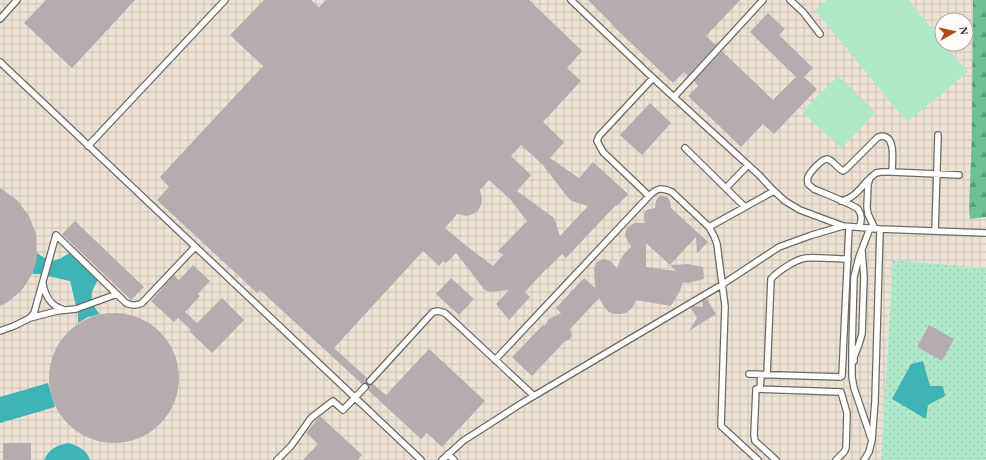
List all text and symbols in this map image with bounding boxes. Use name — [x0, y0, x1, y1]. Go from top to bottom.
north arrow — [934, 12, 974, 52]
text: N — [957, 26, 970, 35]

